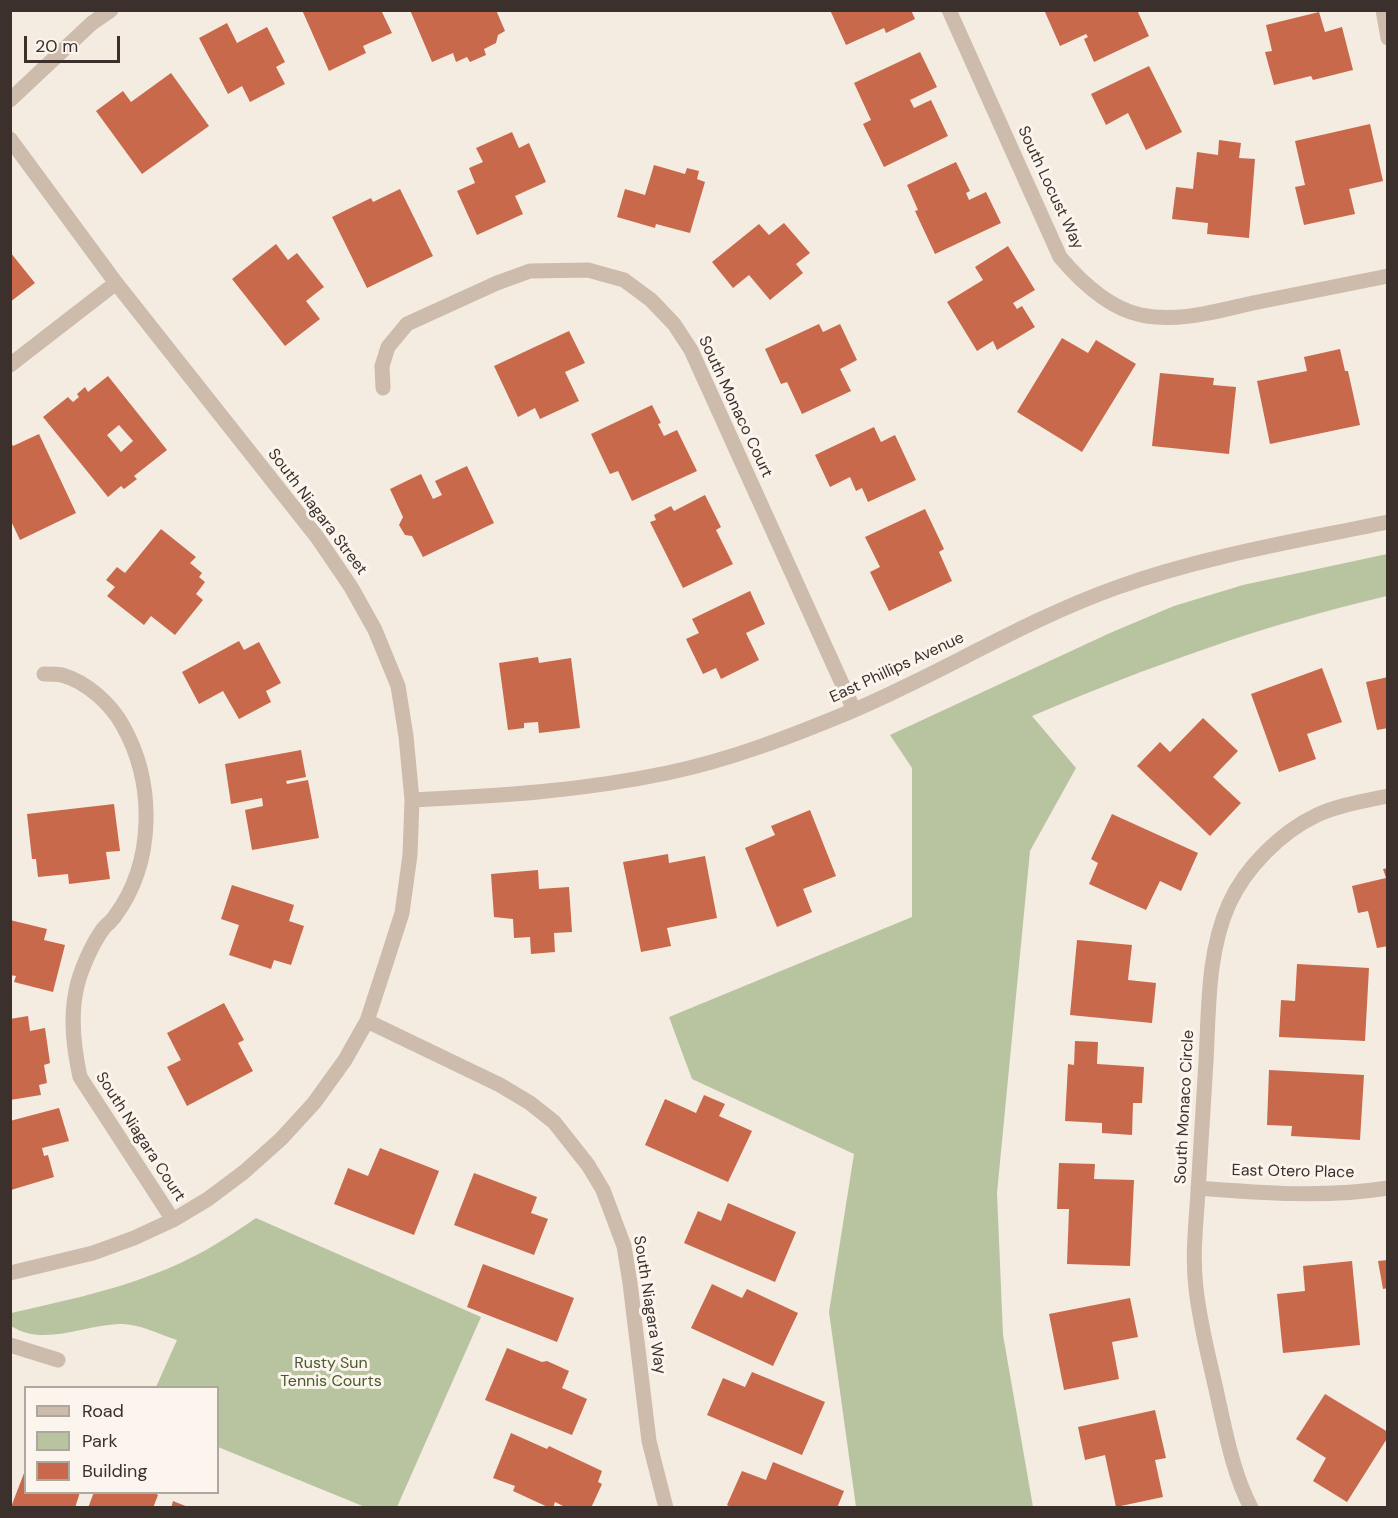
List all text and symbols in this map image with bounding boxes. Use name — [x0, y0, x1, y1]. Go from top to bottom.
scale bar — [27, 24, 123, 62]
text: 20 m — [35, 34, 78, 58]
street label: South Locust Way — [1013, 123, 1087, 253]
street label: South Monaco Court — [694, 333, 776, 481]
street label: South Niagara Street — [263, 445, 371, 579]
street label: East Phillips Avenue — [827, 628, 967, 708]
street label: South Monaco Circle — [1171, 1030, 1199, 1184]
street label: South Niagara Court — [91, 1069, 189, 1205]
street label: East Otero Place — [1232, 1161, 1354, 1183]
street label: South Niagara Way — [629, 1234, 669, 1376]
park label: Rusty Sun Tennis Courts — [280, 1354, 382, 1392]
legend — [24, 1386, 219, 1494]
text: Road — [82, 1399, 124, 1423]
text: Park — [82, 1429, 118, 1453]
text: Building — [82, 1459, 147, 1483]

